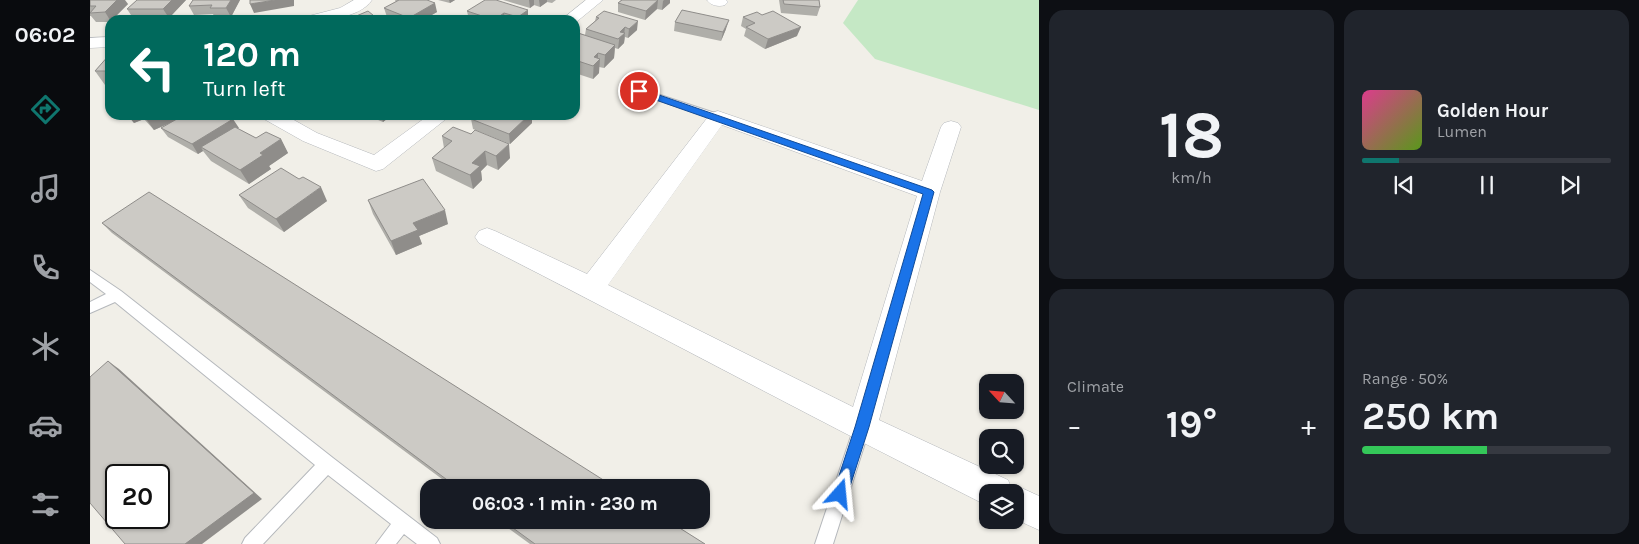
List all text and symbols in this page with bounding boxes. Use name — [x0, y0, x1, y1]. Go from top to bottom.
text: 06:02 — [15, 22, 75, 48]
text: 120 m — [203, 34, 301, 75]
icon: left — [120, 35, 185, 100]
pin — [618, 70, 660, 112]
text: Turn left — [203, 76, 286, 102]
icon: arrive — [625, 77, 653, 105]
icon: directions — [28, 92, 63, 127]
text: 18 — [1159, 97, 1224, 173]
text: Golden Hour — [1437, 100, 1548, 122]
text: Lumen — [1437, 122, 1487, 141]
text: km/h — [1171, 168, 1212, 187]
icon: music — [28, 171, 63, 206]
icon: previous — [1390, 171, 1418, 199]
icon: pause — [1473, 171, 1501, 199]
icon: next — [1556, 171, 1584, 199]
icon: phone — [28, 250, 63, 285]
icon: climate — [28, 329, 63, 364]
text: Range · 50% — [1362, 369, 1448, 388]
north arrow — [979, 374, 1024, 419]
map controls — [979, 374, 1024, 529]
text: Climate — [1067, 377, 1124, 396]
text: 250 km — [1362, 394, 1499, 439]
text: 19° — [1166, 402, 1217, 447]
icon: car — [28, 408, 63, 443]
text: − — [1067, 409, 1082, 442]
text: + — [1301, 409, 1316, 442]
button: search — [979, 429, 1024, 474]
speed limit sign: 20 — [105, 464, 170, 529]
position arrow — [813, 467, 865, 519]
button: layers — [979, 484, 1024, 529]
icon: filters — [28, 487, 63, 522]
text: 06:03 · 1 min · 230 m — [472, 493, 658, 515]

